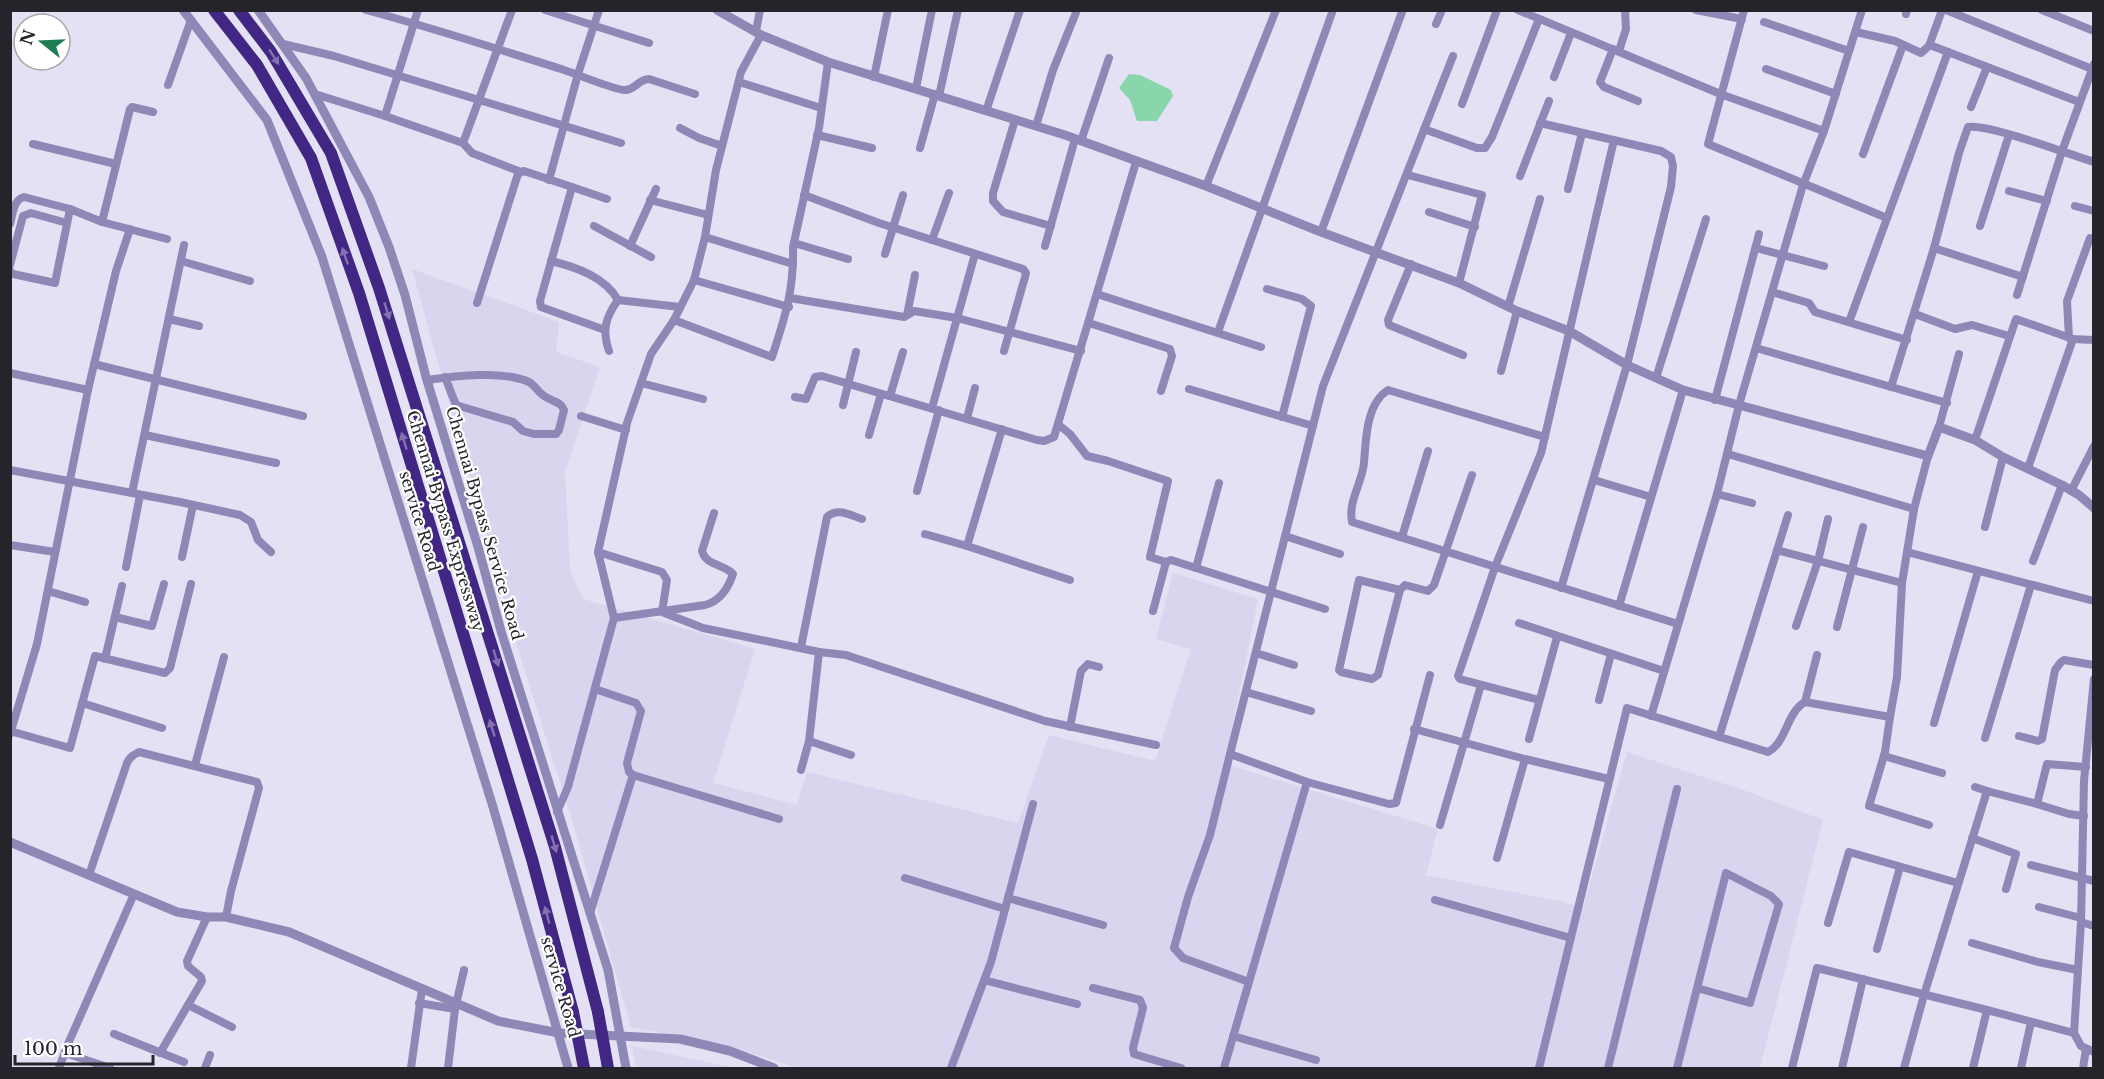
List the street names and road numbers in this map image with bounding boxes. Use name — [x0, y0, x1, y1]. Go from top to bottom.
street label: Chennai Bypass Service Road — [442, 404, 528, 642]
street label: Chennai Bypass Expressway — [403, 408, 489, 635]
street label: service Road — [395, 468, 445, 574]
street label: service Road — [537, 934, 585, 1040]

